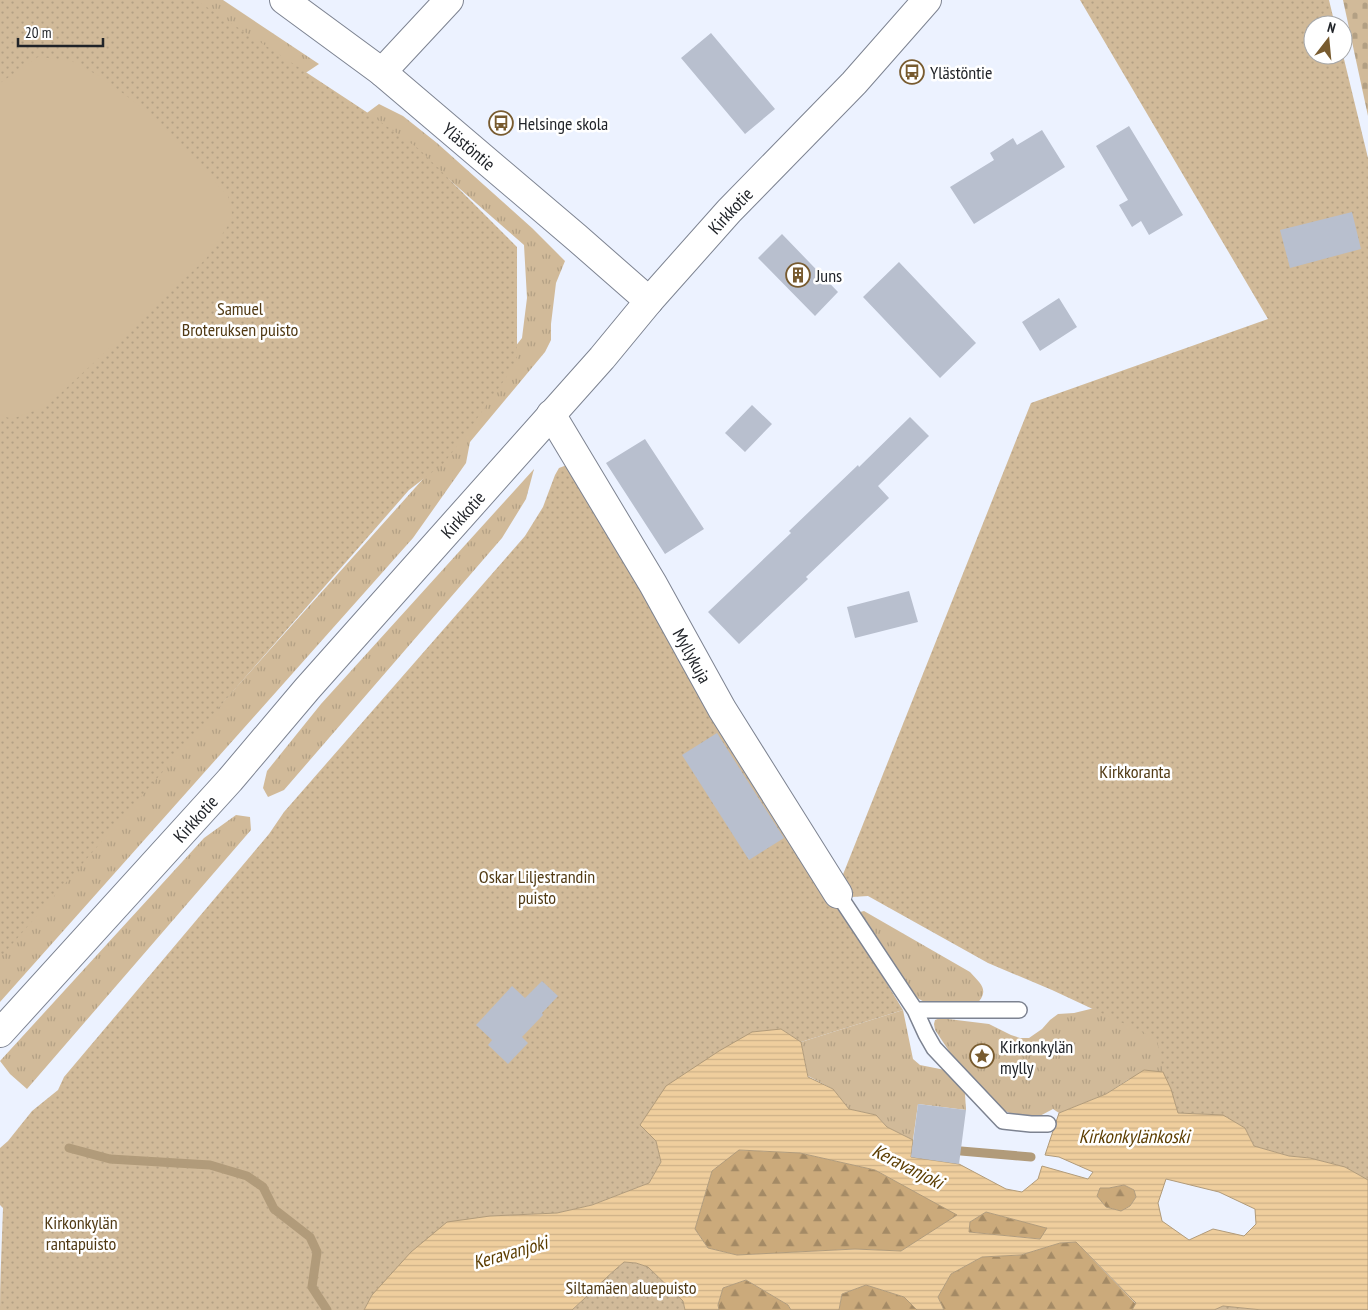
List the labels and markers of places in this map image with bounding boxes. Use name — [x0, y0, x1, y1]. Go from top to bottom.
bus stop icon: Ylästöntie — [899, 59, 925, 85]
place label: Ylästöntie — [930, 61, 992, 84]
bus stop icon: Helsinge skola — [488, 110, 514, 136]
place label: Helsinge skola — [518, 112, 608, 135]
building icon: Juns — [785, 262, 811, 288]
place label: Juns — [815, 264, 842, 287]
place label: Kirkonkylän mylly — [1000, 1035, 1073, 1079]
place icon: Kirkonkylän mylly — [969, 1043, 995, 1069]

